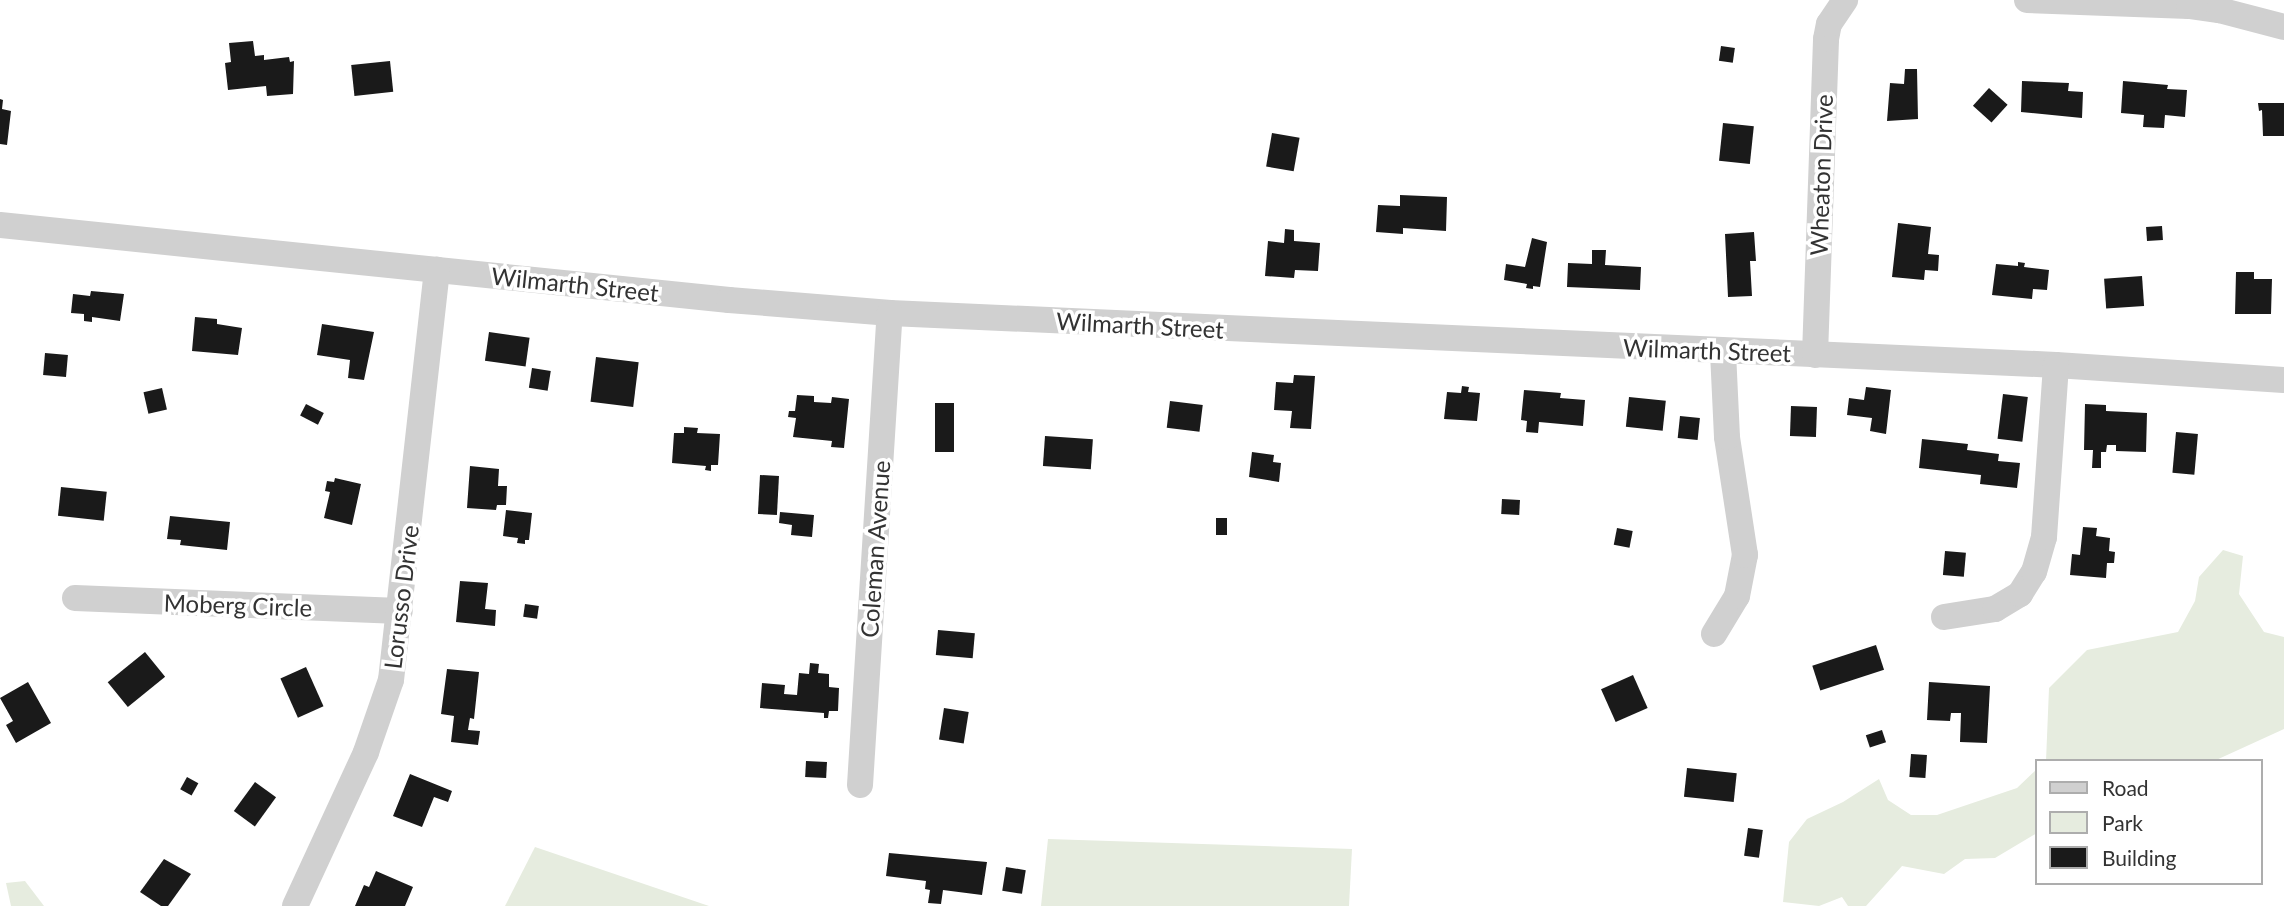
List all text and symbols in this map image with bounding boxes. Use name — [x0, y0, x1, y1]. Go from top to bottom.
street label: Wheaton Drive — [1804, 94, 1838, 256]
street label: Wilmarth Street — [490, 261, 660, 307]
street label: Wilmarth Street — [1055, 306, 1225, 344]
street label: Wilmarth Street — [1623, 333, 1791, 367]
street label: Coleman Avenue — [854, 459, 896, 639]
street label: Lorusso Drive — [378, 523, 424, 671]
street label: Moberg Circle — [163, 588, 313, 622]
legend — [2036, 759, 2263, 885]
text: Road — [2102, 775, 2149, 800]
text: Park — [2102, 810, 2143, 835]
text: Building — [2102, 845, 2177, 870]

